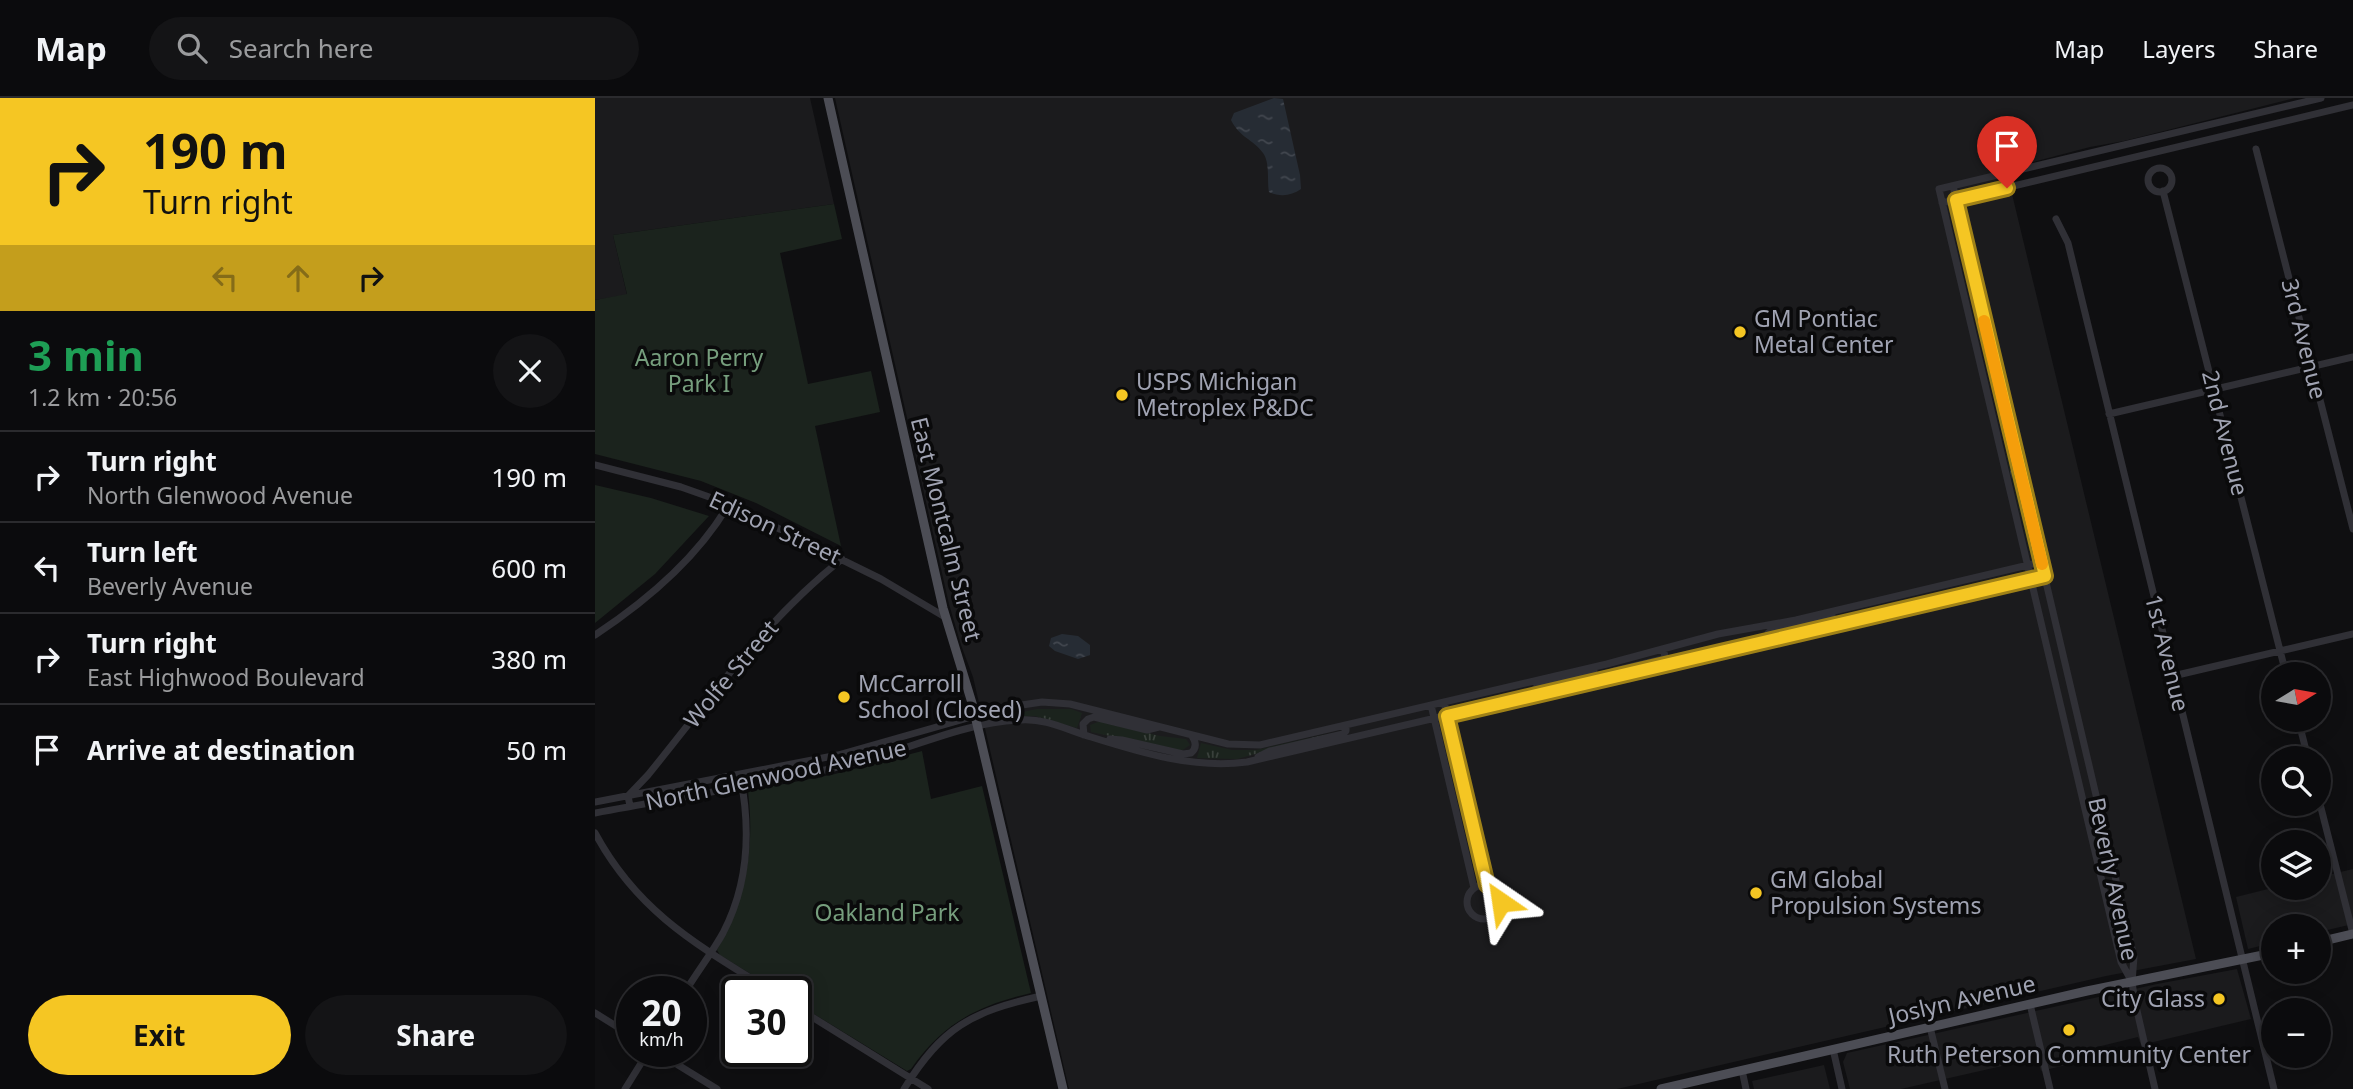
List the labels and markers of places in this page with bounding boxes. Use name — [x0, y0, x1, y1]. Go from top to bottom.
pin — [1977, 116, 2037, 188]
place label: GM Pontiac Metal Center — [1754, 302, 1894, 360]
marker: GM Pontiac Metal Center — [1732, 324, 1748, 340]
place label: USPS Michigan Metroplex P&DC — [1136, 365, 1314, 423]
marker: USPS Michigan Metroplex P&DC — [1114, 387, 1130, 403]
place label: McCarroll School (Closed) — [858, 667, 1022, 725]
marker: McCarroll School (Closed) — [836, 689, 852, 705]
place label: GM Global Propulsion Systems — [1770, 863, 1981, 921]
marker: GM Global Propulsion Systems — [1748, 885, 1764, 901]
place label: City Glass — [2101, 982, 2205, 1014]
marker: City Glass — [2211, 991, 2227, 1007]
marker: Ruth Peterson Community Center — [2061, 1022, 2077, 1038]
place label: Ruth Peterson Community Center — [1887, 1038, 2252, 1070]

